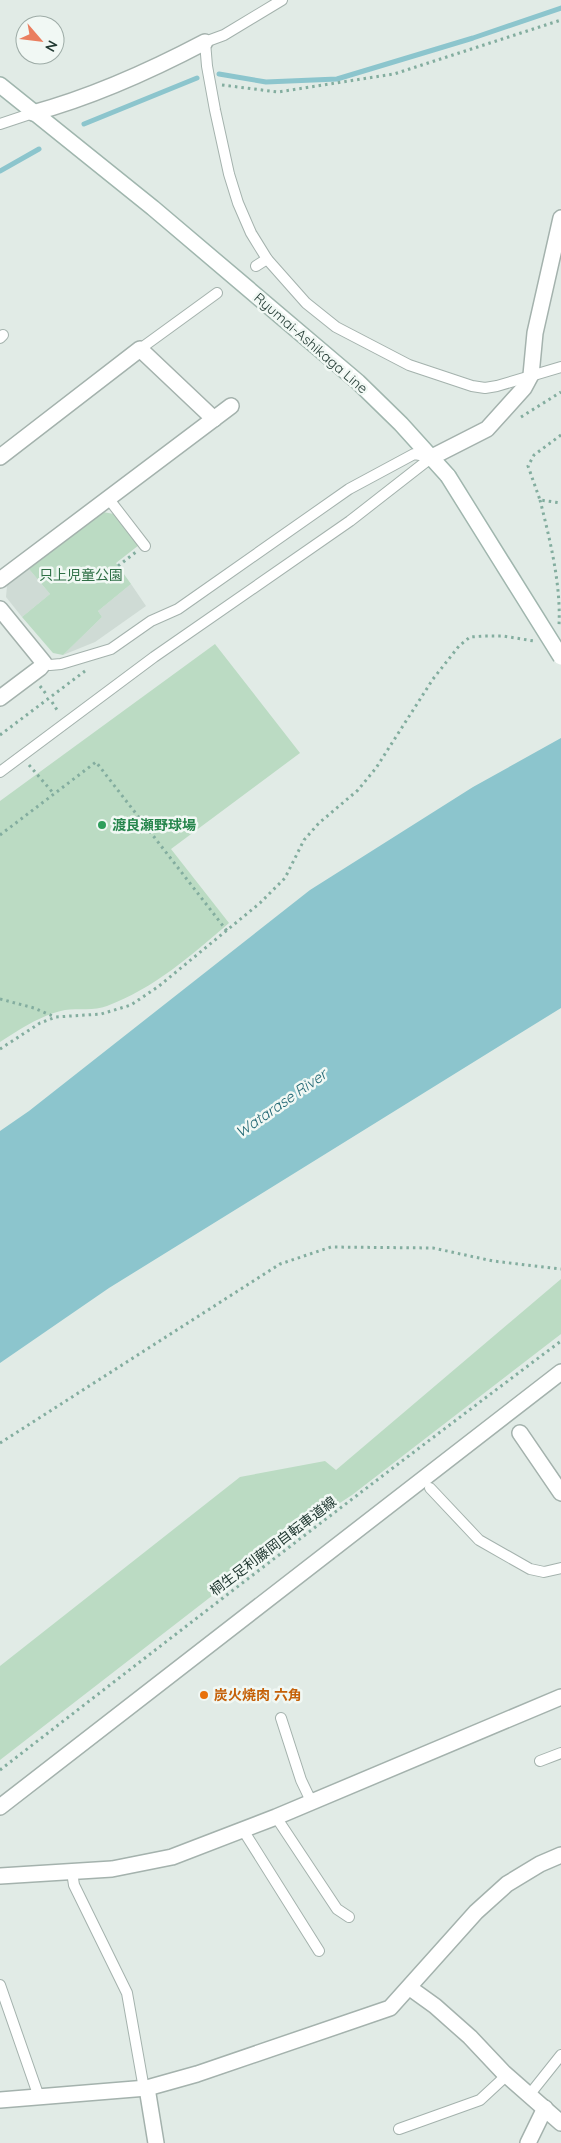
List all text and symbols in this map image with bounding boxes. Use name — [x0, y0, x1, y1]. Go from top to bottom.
north arrow — [15, 15, 65, 65]
text: N — [41, 37, 62, 55]
street label: Ryumai-Ashikaga Line — [250, 289, 372, 397]
park label: 只上児童公園 — [39, 566, 123, 584]
place label: 渡良瀬野球場 — [112, 816, 196, 834]
marker: 渡良瀬野球場 — [96, 819, 108, 831]
water label: Watarase River — [232, 1063, 332, 1142]
street label: 桐生足利藤岡自転車道線 — [206, 1492, 340, 1600]
place label: 炭火焼肉 六角 — [214, 1686, 302, 1704]
marker: 炭火焼肉 六角 — [198, 1689, 210, 1701]

